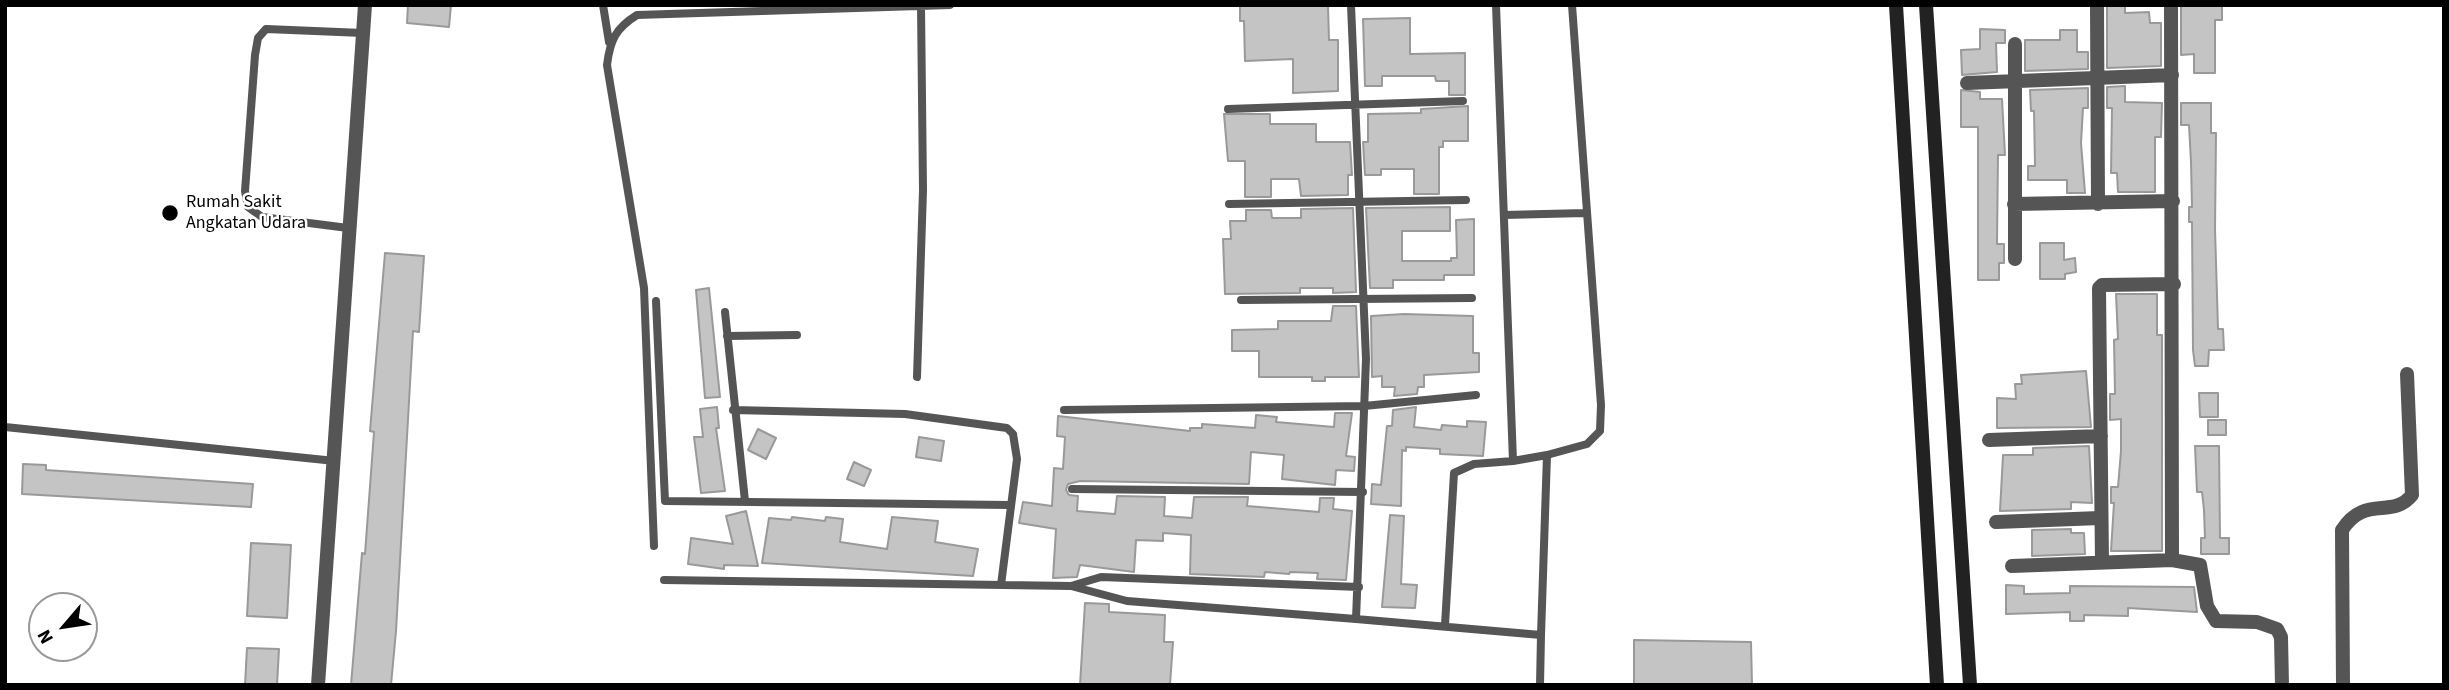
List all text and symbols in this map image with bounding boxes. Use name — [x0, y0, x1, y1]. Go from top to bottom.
place label: Rumah Sakit Angkatan Udara — [186, 192, 306, 234]
marker: Rumah Sakit Angkatan Udara — [160, 203, 180, 223]
north arrow — [28, 592, 98, 662]
text: N — [31, 624, 61, 649]

